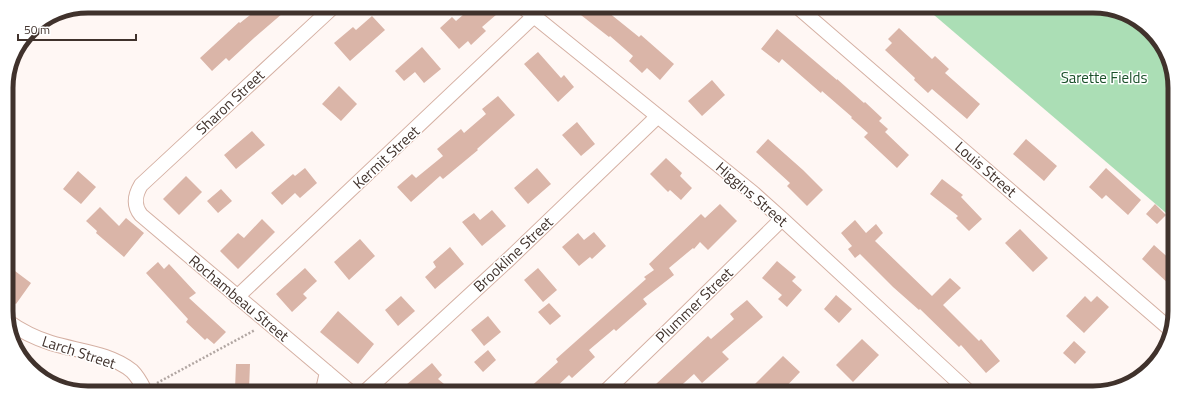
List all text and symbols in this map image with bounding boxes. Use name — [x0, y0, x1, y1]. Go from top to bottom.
scale bar — [18, 16, 136, 42]
text: 50 m — [24, 20, 50, 39]
street label: Sharon Street — [190, 64, 270, 140]
park label: Sarette Fields — [1061, 66, 1147, 89]
street label: Kermit Street — [347, 119, 425, 194]
street label: Louis Street — [950, 136, 1022, 203]
street label: Higgins Street — [711, 156, 794, 232]
street label: Brookline Street — [468, 210, 559, 297]
street label: Rochambeau Street — [184, 249, 295, 347]
street label: Plummer Street — [650, 261, 739, 348]
street label: Larch Street — [39, 329, 120, 375]

